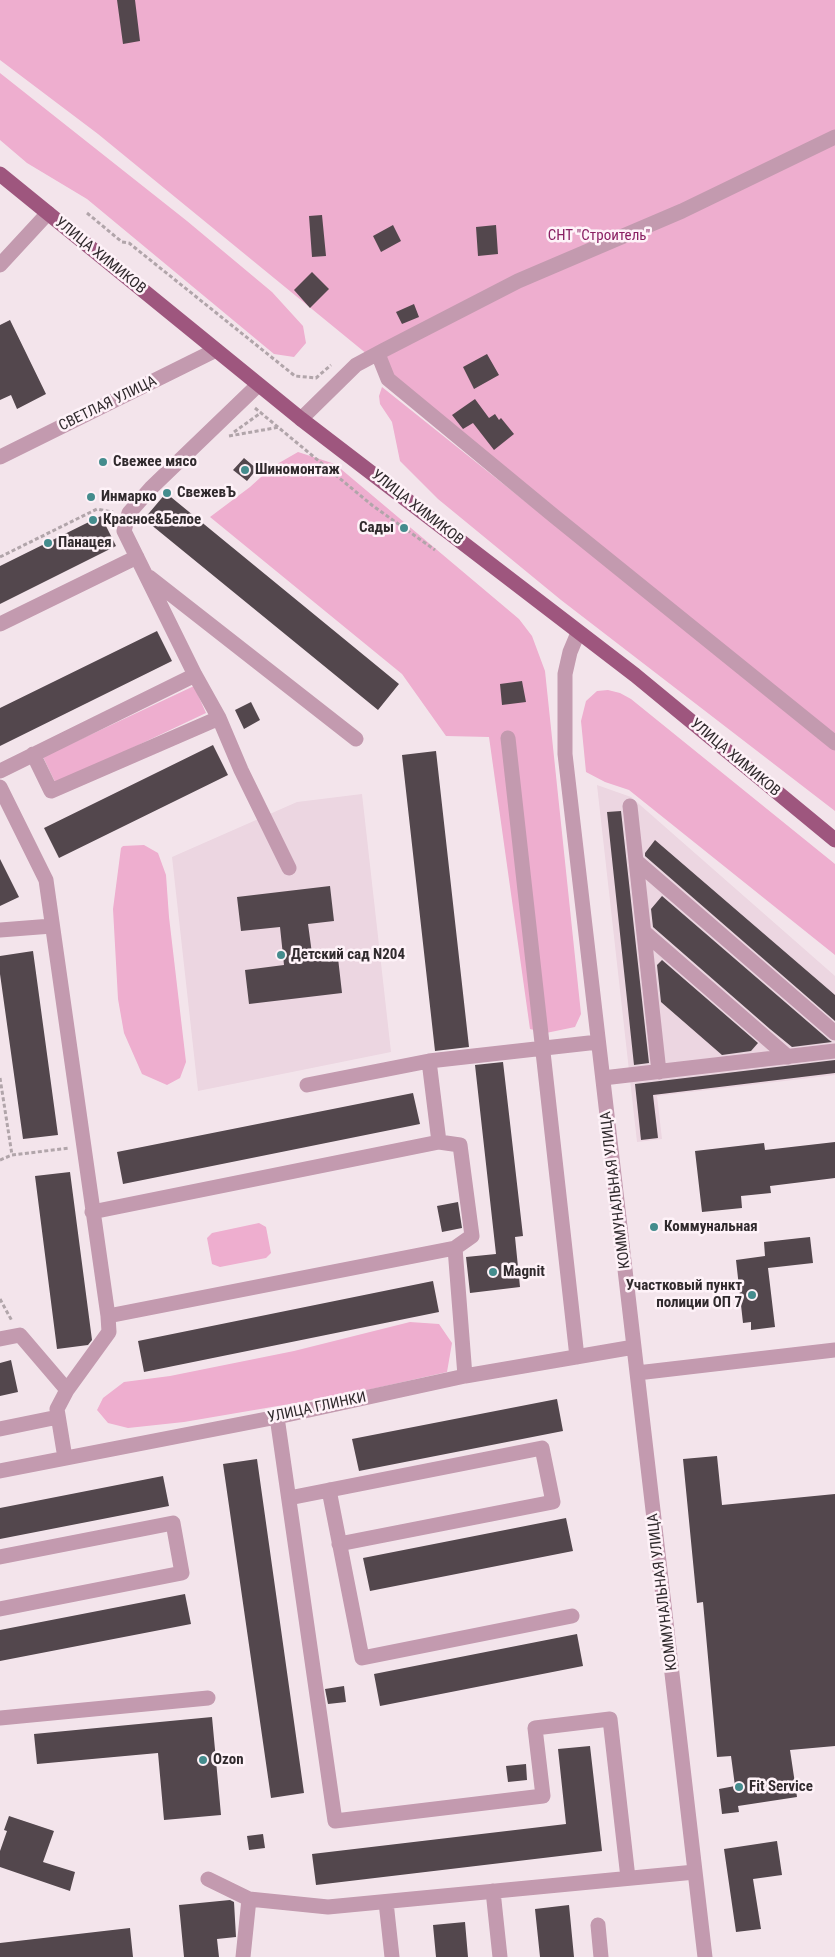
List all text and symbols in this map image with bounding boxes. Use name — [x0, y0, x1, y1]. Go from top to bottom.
street label: УЛИЦА ХИМИКОВ — [51, 214, 149, 298]
park label: СНТ "Строитель" — [548, 227, 650, 245]
street label: СВЕТЛАЯ УЛИЦА — [56, 373, 160, 435]
place label: Свежее мясо — [113, 453, 197, 471]
marker: Свежее мясо — [97, 456, 109, 468]
place label: Шиномонтаж — [255, 461, 340, 479]
marker: Шиномонтаж — [239, 464, 251, 476]
street label: УЛИЦА ХИМИКОВ — [367, 467, 467, 549]
place label: СвежевЪ — [177, 484, 236, 502]
marker: СвежевЪ — [161, 487, 173, 499]
place label: Инмарко — [101, 488, 157, 506]
marker: Инмарко — [85, 491, 97, 503]
place label: Красное&Белое — [103, 511, 201, 529]
marker: Красное&Белое — [87, 514, 99, 526]
place label: Сады — [359, 519, 394, 537]
marker: Сады — [398, 522, 410, 534]
place label: Панацея — [58, 534, 112, 552]
marker: Панацея — [42, 537, 54, 549]
street label: УЛИЦА ХИМИКОВ — [686, 715, 784, 801]
place label: Детский сад N204 — [291, 946, 405, 964]
marker: Детский сад N204 — [275, 949, 287, 961]
street label: КОММУНАЛЬНАЯ УЛИЦА — [597, 1110, 635, 1270]
place label: Коммунальная — [664, 1218, 758, 1236]
marker: Коммунальная — [648, 1221, 660, 1233]
place label: Magnit — [503, 1263, 545, 1281]
marker: Magnit — [487, 1266, 499, 1278]
place label: Участковый пункт полиции ОП 7 — [626, 1277, 742, 1312]
marker: Участковый пункт полиции ОП 7 — [746, 1289, 758, 1301]
street label: УЛИЦА ГЛИНКИ — [266, 1389, 368, 1427]
street label: КОММУНАЛЬНАЯ УЛИЦА — [644, 1512, 682, 1672]
place label: Ozon — [213, 1751, 244, 1769]
marker: Ozon — [197, 1754, 209, 1766]
place label: Fit Service — [749, 1778, 813, 1796]
marker: Fit Service — [733, 1781, 745, 1793]

